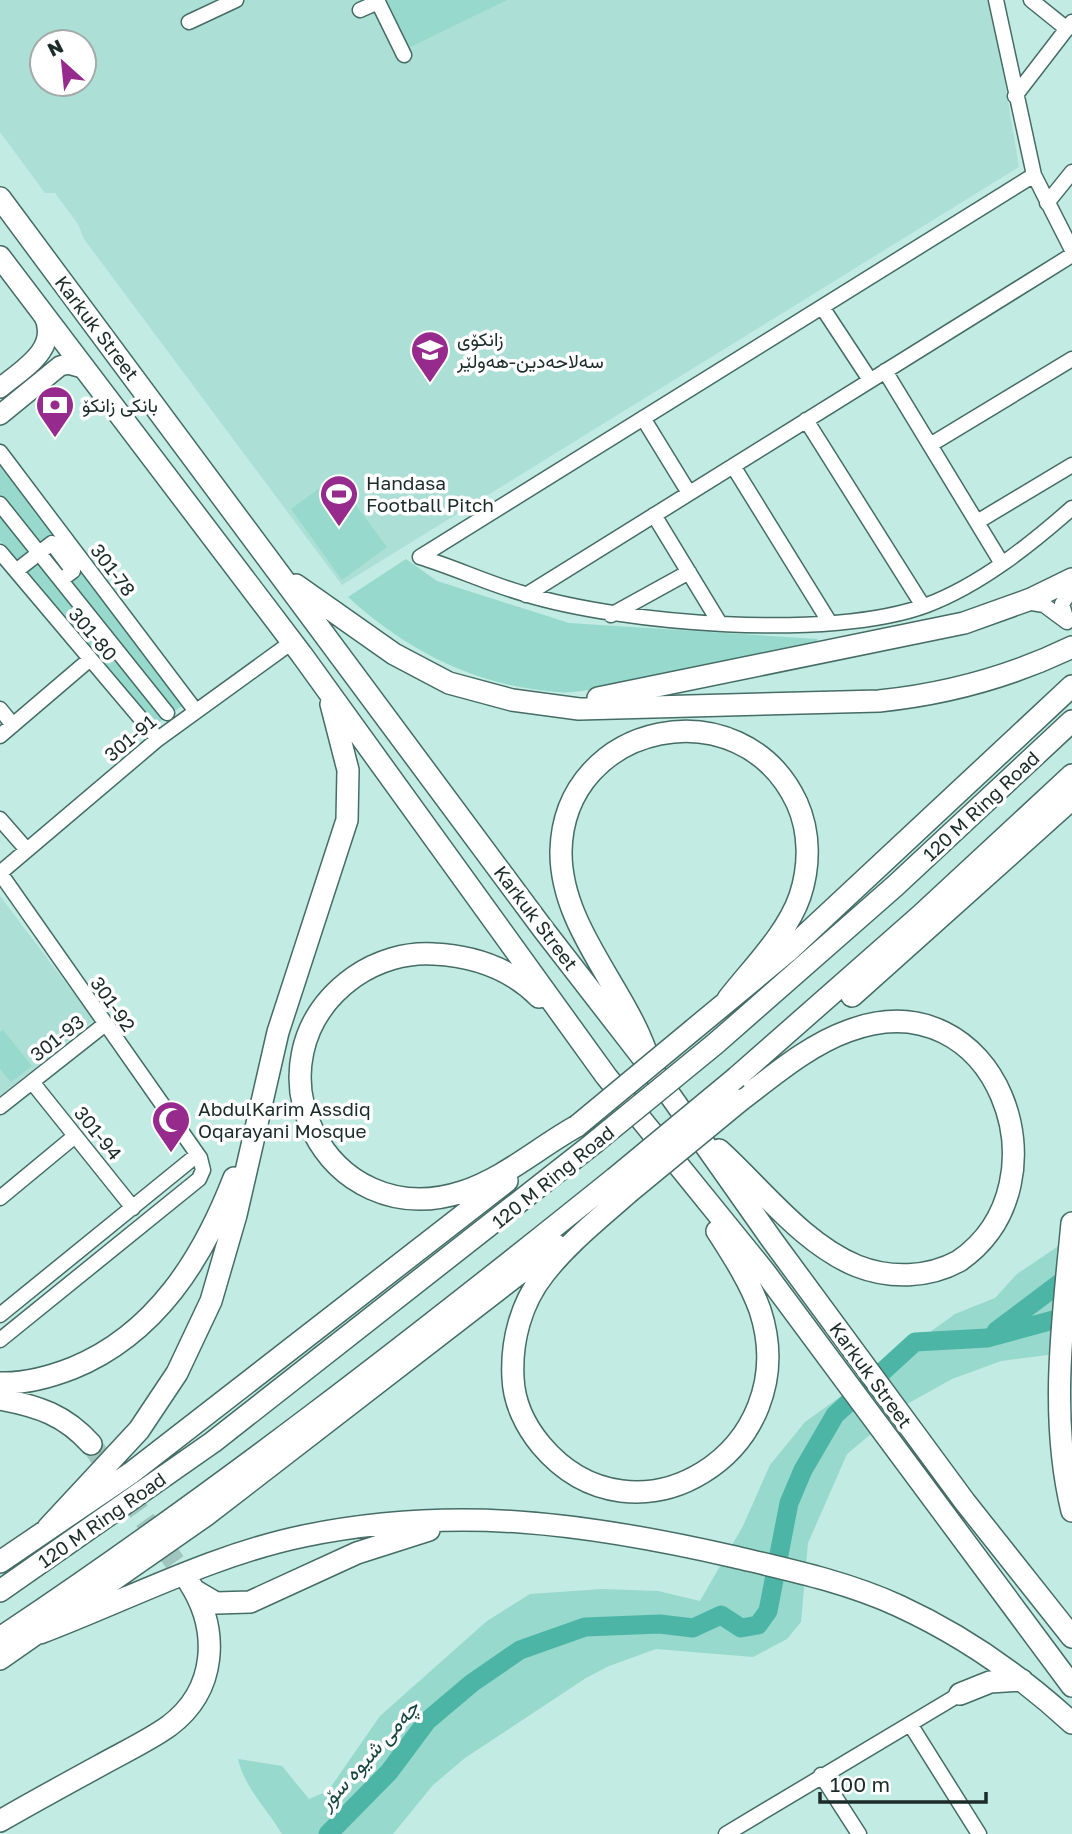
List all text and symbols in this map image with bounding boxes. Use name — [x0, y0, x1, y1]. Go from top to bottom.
north arrow — [28, 28, 98, 98]
text: N — [43, 34, 67, 61]
street label: Karkuk Street — [51, 271, 144, 385]
place label: زانکۆی سەلاحەدین-هەولێر — [456, 327, 604, 373]
school or university icon: زانکۆی سەلاحەدین-هەولێر — [409, 329, 451, 384]
bank icon: بانکی زانکۆ — [34, 384, 76, 439]
place label: بانکی زانکۆ — [82, 393, 158, 417]
place label: Handasa Football Pitch — [366, 471, 494, 516]
sports icon: Handasa Football Pitch — [318, 473, 360, 528]
street label: 301-78 — [86, 539, 141, 601]
street label: 301-80 — [64, 602, 122, 665]
street label: 301-91 — [99, 710, 160, 766]
street label: 120 M Ring Road — [918, 746, 1044, 865]
street label: Karkuk Street — [490, 861, 583, 975]
street label: 301-92 — [86, 972, 141, 1036]
street label: 301-93 — [25, 1009, 88, 1066]
place label: AbdulKarim Assdiq Oqarayani Mosque — [198, 1097, 371, 1142]
mosque icon: AbdulKarim Assdiq Oqarayani Mosque — [150, 1099, 192, 1154]
street label: 301-94 — [70, 1101, 127, 1164]
street label: 120 M Ring Road — [487, 1120, 618, 1233]
street label: Karkuk Street — [825, 1317, 917, 1432]
street label: 120 M Ring Road — [33, 1467, 170, 1572]
water label: چەمی شیوە سۆر — [311, 1694, 426, 1817]
scale bar — [820, 1760, 986, 1804]
text: 100 m — [830, 1771, 890, 1797]

